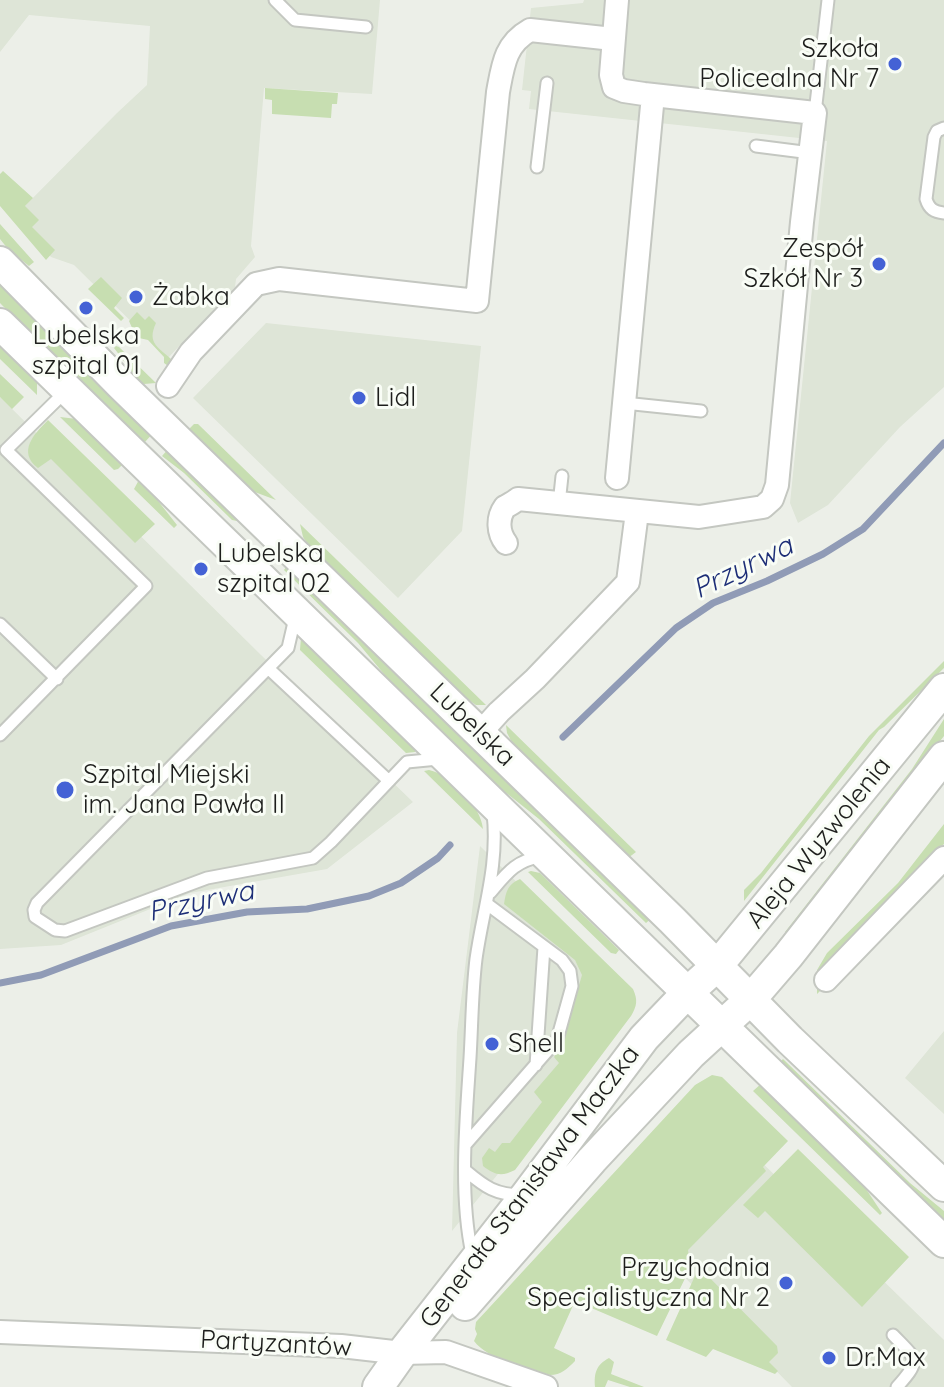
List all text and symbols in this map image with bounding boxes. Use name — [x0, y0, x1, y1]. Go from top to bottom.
place label: Szkoła Policealna Nr 7 — [699, 33, 879, 94]
marker: Szkoła Policealna Nr 7 — [886, 55, 904, 73]
place label: Zespół Szkół Nr 3 — [744, 233, 863, 294]
marker: Zespół Szkół Nr 3 — [870, 255, 888, 273]
place label: Żabka — [152, 281, 230, 313]
marker: Żabka — [127, 288, 145, 306]
marker: Lubelska szpital 01 — [77, 299, 95, 317]
place label: Lubelska szpital 01 — [32, 320, 140, 382]
place label: Lidl — [375, 382, 416, 414]
marker: Lidl — [350, 389, 368, 407]
water label: Przyrwa — [688, 529, 798, 607]
place label: Lubelska szpital 02 — [217, 538, 330, 600]
marker: Lubelska szpital 02 — [192, 560, 210, 578]
street label: Lubelska — [423, 677, 521, 773]
street label: Aleja Wyzwolenia — [740, 751, 898, 935]
place label: Szpital Miejski im. Jana Pawła II — [83, 759, 285, 820]
marker: Szpital Miejski im. Jana Pawła II — [54, 779, 76, 801]
water label: Przyrwa — [145, 874, 257, 930]
place label: Shell — [508, 1028, 564, 1060]
marker: Shell — [483, 1035, 501, 1053]
street label: Generała Stanisława Maczka — [414, 1040, 646, 1334]
place label: Przychodnia Specjalistyczna Nr 2 — [527, 1252, 770, 1314]
marker: Przychodnia Specjalistyczna Nr 2 — [777, 1274, 795, 1292]
street label: Partyzantów — [199, 1324, 353, 1364]
place label: Dr.Max — [845, 1342, 926, 1374]
marker: Dr.Max — [820, 1349, 838, 1367]

